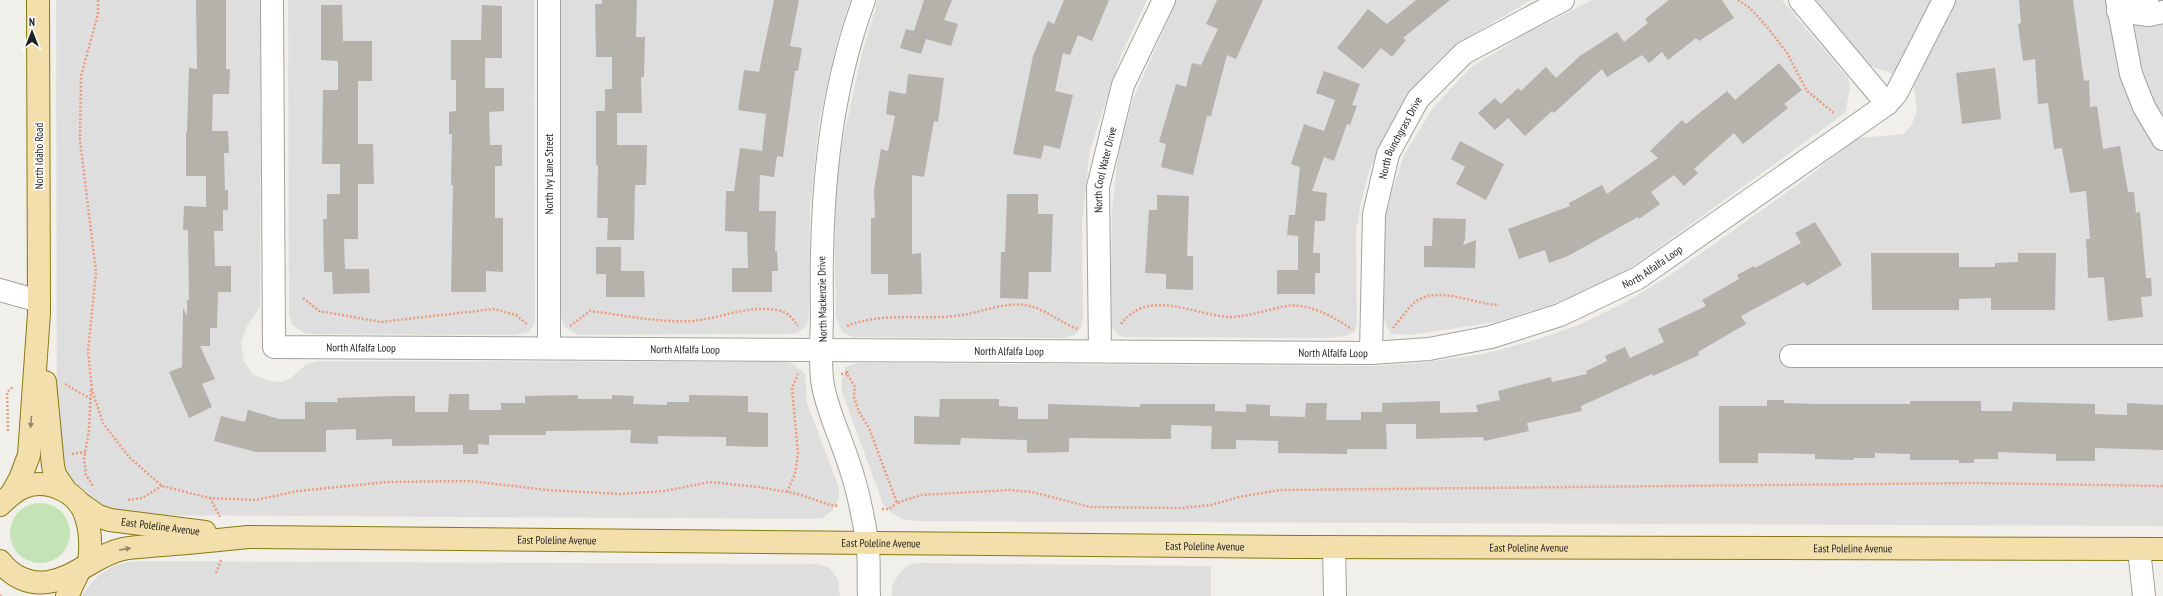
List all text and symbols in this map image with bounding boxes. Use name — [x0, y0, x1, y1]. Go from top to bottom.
north arrow — [12, 12, 52, 52]
text: N — [29, 15, 35, 29]
street label: North Bunchgrass Drive — [1375, 94, 1425, 180]
street label: North Idaho Road — [32, 122, 46, 189]
street label: North Cool Water Drive — [1091, 125, 1120, 213]
street label: North Ivy Lane Street — [542, 134, 556, 214]
street label: North Alfalfa Loop — [1620, 242, 1685, 292]
street label: North Mackenzie Drive — [814, 255, 830, 342]
street label: North Alfalfa Loop — [326, 340, 396, 355]
street label: North Alfalfa Loop — [650, 342, 720, 356]
street label: North Alfalfa Loop — [974, 344, 1044, 358]
street label: North Alfalfa Loop — [1298, 346, 1368, 360]
one-way arrow — [28, 416, 35, 428]
street label: East Poleline Avenue — [120, 514, 201, 538]
street label: East Poleline Avenue — [517, 533, 597, 547]
street label: East Poleline Avenue — [841, 536, 921, 550]
street label: East Poleline Avenue — [1165, 539, 1245, 554]
street label: East Poleline Avenue — [1489, 540, 1569, 555]
street label: East Poleline Avenue — [1813, 541, 1893, 555]
one-way arrow — [119, 546, 132, 552]

